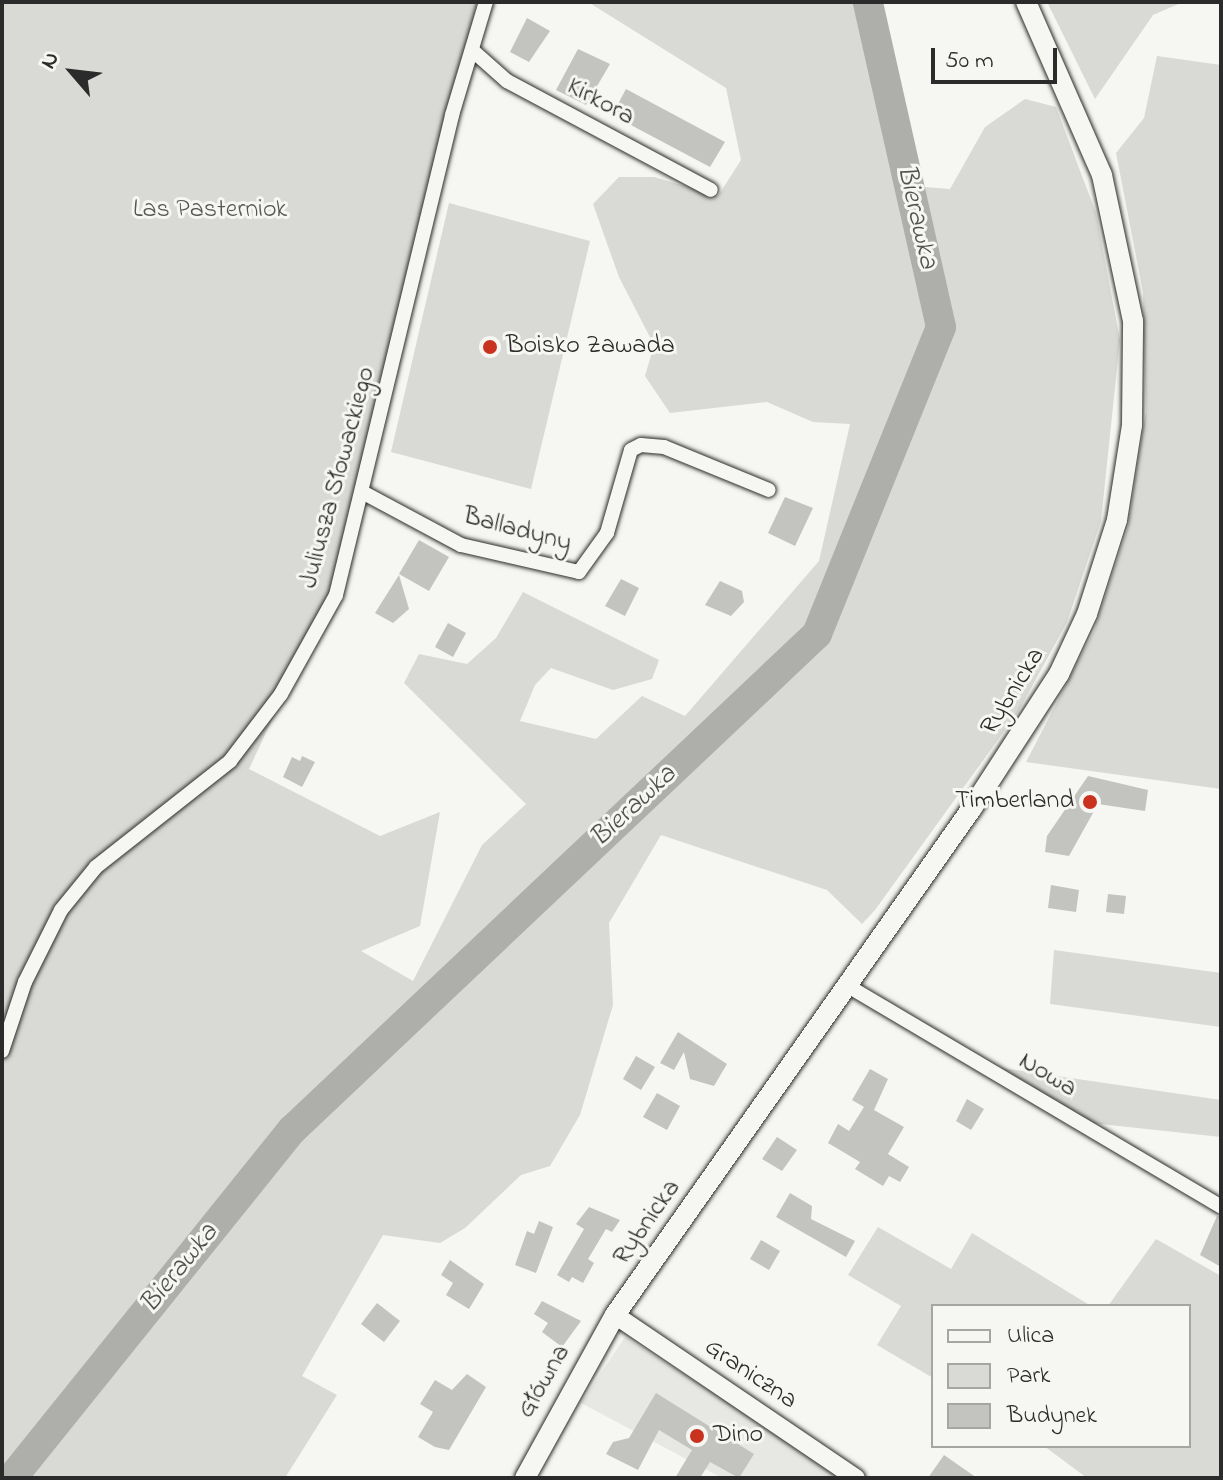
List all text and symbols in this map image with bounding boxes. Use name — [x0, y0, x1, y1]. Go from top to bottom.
north arrow — [32, 32, 112, 112]
scale bar — [935, 32, 1061, 82]
text: 50 m — [945, 44, 994, 79]
text: N — [33, 47, 68, 75]
street label: Kirkora — [561, 72, 639, 134]
water label: Bierawka — [888, 162, 944, 272]
park label: Las Pasterniok — [133, 195, 287, 227]
place label: Boisko Zawada — [506, 331, 675, 363]
marker: Boisko Zawada — [481, 338, 499, 356]
street label: Juliusza Słowackiego — [294, 364, 384, 592]
street label: Balladyny — [460, 502, 574, 560]
street label: Rybnicka — [975, 643, 1053, 741]
water label: Bierawka — [584, 759, 684, 855]
place label: Timberland — [955, 786, 1074, 818]
marker: Timberland — [1081, 793, 1099, 811]
street label: Nowa — [1012, 1047, 1082, 1105]
street label: Rybnicka — [607, 1174, 689, 1272]
water label: Bierawka — [134, 1217, 226, 1321]
legend — [931, 1304, 1191, 1448]
text: Ulica — [1007, 1319, 1054, 1354]
street label: Graniczna — [698, 1333, 802, 1417]
street label: Główna — [512, 1340, 578, 1424]
text: Park — [1007, 1359, 1050, 1394]
text: Budynek — [1007, 1399, 1097, 1434]
place label: Dino — [713, 1420, 763, 1452]
marker: Dino — [688, 1427, 706, 1445]

